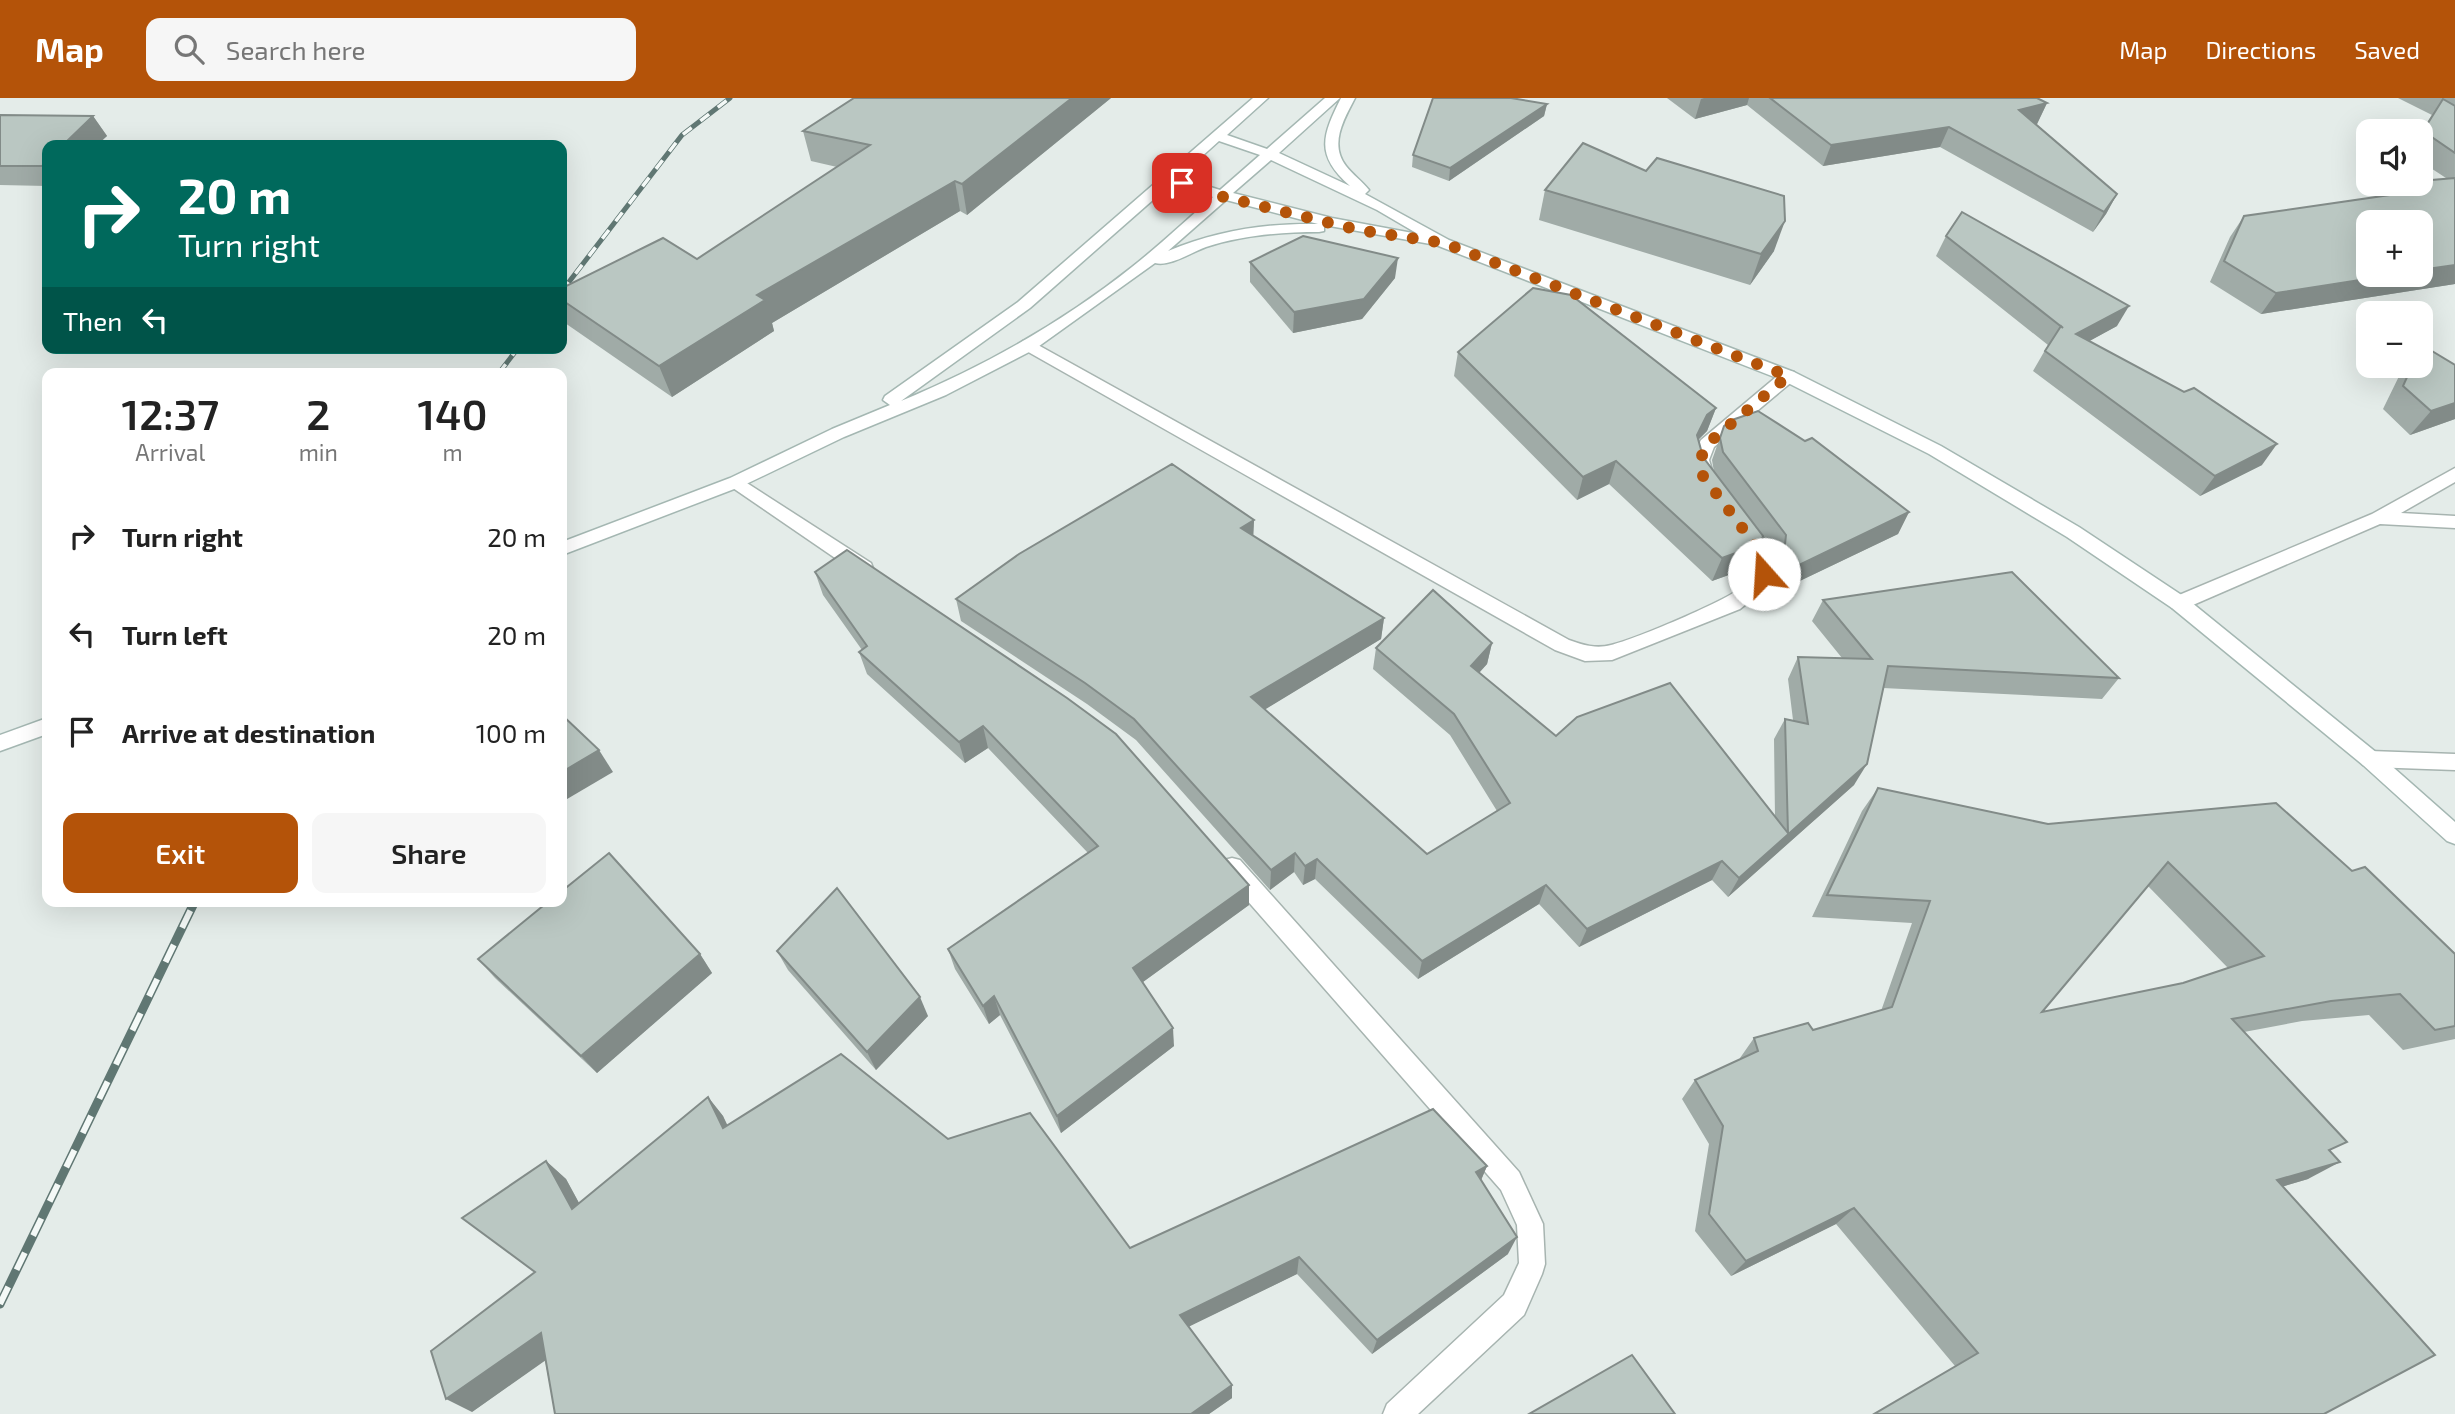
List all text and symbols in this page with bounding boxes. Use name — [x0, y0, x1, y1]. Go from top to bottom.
search box — [146, 18, 636, 81]
text: Map — [35, 29, 104, 69]
icon: search — [170, 30, 208, 68]
text: Search here — [226, 34, 365, 65]
text: Map — [2119, 35, 2167, 64]
text: Directions — [2205, 35, 2316, 64]
text: Saved — [2354, 35, 2420, 64]
map controls — [2356, 119, 2433, 378]
button: sound — [2356, 119, 2433, 196]
pin — [1152, 153, 1212, 213]
icon: arrive — [1163, 164, 1201, 202]
text: 20 m — [178, 165, 291, 224]
icon: right — [63, 168, 154, 259]
button: + — [2356, 210, 2433, 287]
text: Turn right — [178, 225, 320, 263]
icon: left — [136, 301, 174, 339]
button: − — [2356, 301, 2433, 378]
text: Then — [63, 305, 122, 336]
text: 12:37 — [122, 388, 219, 438]
text: 2 — [306, 388, 330, 438]
text: 140 — [417, 388, 487, 438]
text: Arrival — [135, 438, 205, 466]
text: min — [299, 438, 338, 466]
text: m — [442, 438, 463, 466]
icon: right — [63, 517, 101, 555]
text: Turn right — [122, 521, 243, 552]
text: 20 m — [487, 521, 546, 552]
position arrow — [1727, 537, 1801, 611]
icon: left — [63, 615, 101, 653]
text: Turn left — [122, 619, 228, 650]
text: 20 m — [487, 619, 546, 650]
icon: arrive — [63, 713, 101, 751]
text: Arrive at destination — [122, 717, 375, 748]
text: 100 m — [476, 717, 546, 748]
button: Exit — [63, 813, 298, 893]
button: Share — [312, 813, 546, 893]

